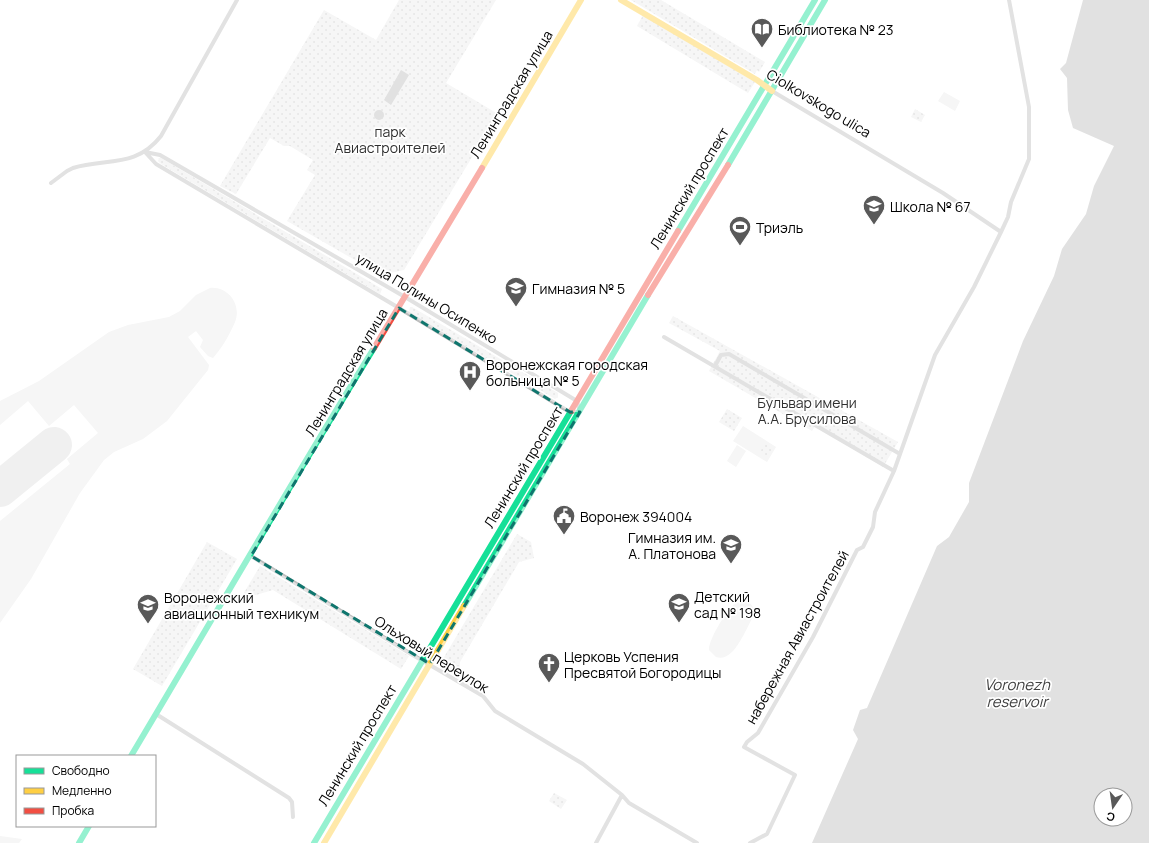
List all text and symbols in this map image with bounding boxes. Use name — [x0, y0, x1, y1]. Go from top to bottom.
library icon: Библиотека № 23 — [749, 16, 775, 49]
place label: Библиотека № 23 — [778, 20, 894, 39]
street label: Ленинградская улица — [465, 27, 557, 161]
street label: Ciolkovskogo ulica — [763, 64, 875, 142]
park label: парк Авиастроителей — [335, 122, 445, 157]
street label: Ленинский проспект — [645, 124, 733, 252]
school or university icon: Школа № 67 — [861, 193, 887, 226]
place label: Школа № 67 — [890, 197, 970, 216]
sports icon: Триэль — [727, 214, 753, 247]
place label: Триэль — [756, 218, 803, 237]
street label: улица Полины Осипенко — [353, 248, 501, 348]
school or university icon: Гимназия № 5 — [503, 275, 529, 308]
place label: Гимназия № 5 — [532, 279, 625, 298]
street label: Ленинградская улица — [300, 305, 392, 439]
place label: Воронежская городская больница № 5 — [486, 355, 648, 390]
hospital icon: Воронежская городская больница № 5 — [457, 359, 483, 392]
park label: Бульвар имени А.А. Брусилова — [757, 393, 857, 428]
street label: Ленинский проспект — [479, 403, 567, 531]
public building icon: Воронеж 394004 — [551, 503, 577, 536]
place label: Воронеж 394004 — [580, 507, 692, 526]
place label: Гимназия им. А. Платонова — [628, 528, 716, 563]
school or university icon: Гимназия им. А. Платонова — [718, 532, 744, 565]
street label: набережная Авиастроителей — [741, 547, 853, 727]
place label: Детский сад № 198 — [694, 587, 761, 622]
place label: Воронежский авиационный техникум — [164, 588, 319, 623]
school or university icon: Детский сад № 198 — [666, 591, 692, 624]
school or university icon: Воронежский авиационный техникум — [135, 592, 161, 625]
street label: Ольховый переулок — [371, 611, 494, 697]
place label: Церковь Успения Пресвятой Богородицы — [564, 647, 721, 682]
church icon: Церковь Успения Пресвятой Богородицы — [536, 651, 562, 684]
water label: Voronezh reservoir — [984, 674, 1051, 712]
street label: Ленинский проспект — [313, 681, 401, 809]
legend — [16, 755, 156, 827]
text: Свободно — [52, 762, 110, 779]
text: Медленно — [52, 782, 112, 799]
north arrow — [1093, 787, 1133, 827]
text: Пробка — [52, 802, 94, 819]
text: С — [1105, 809, 1116, 825]

